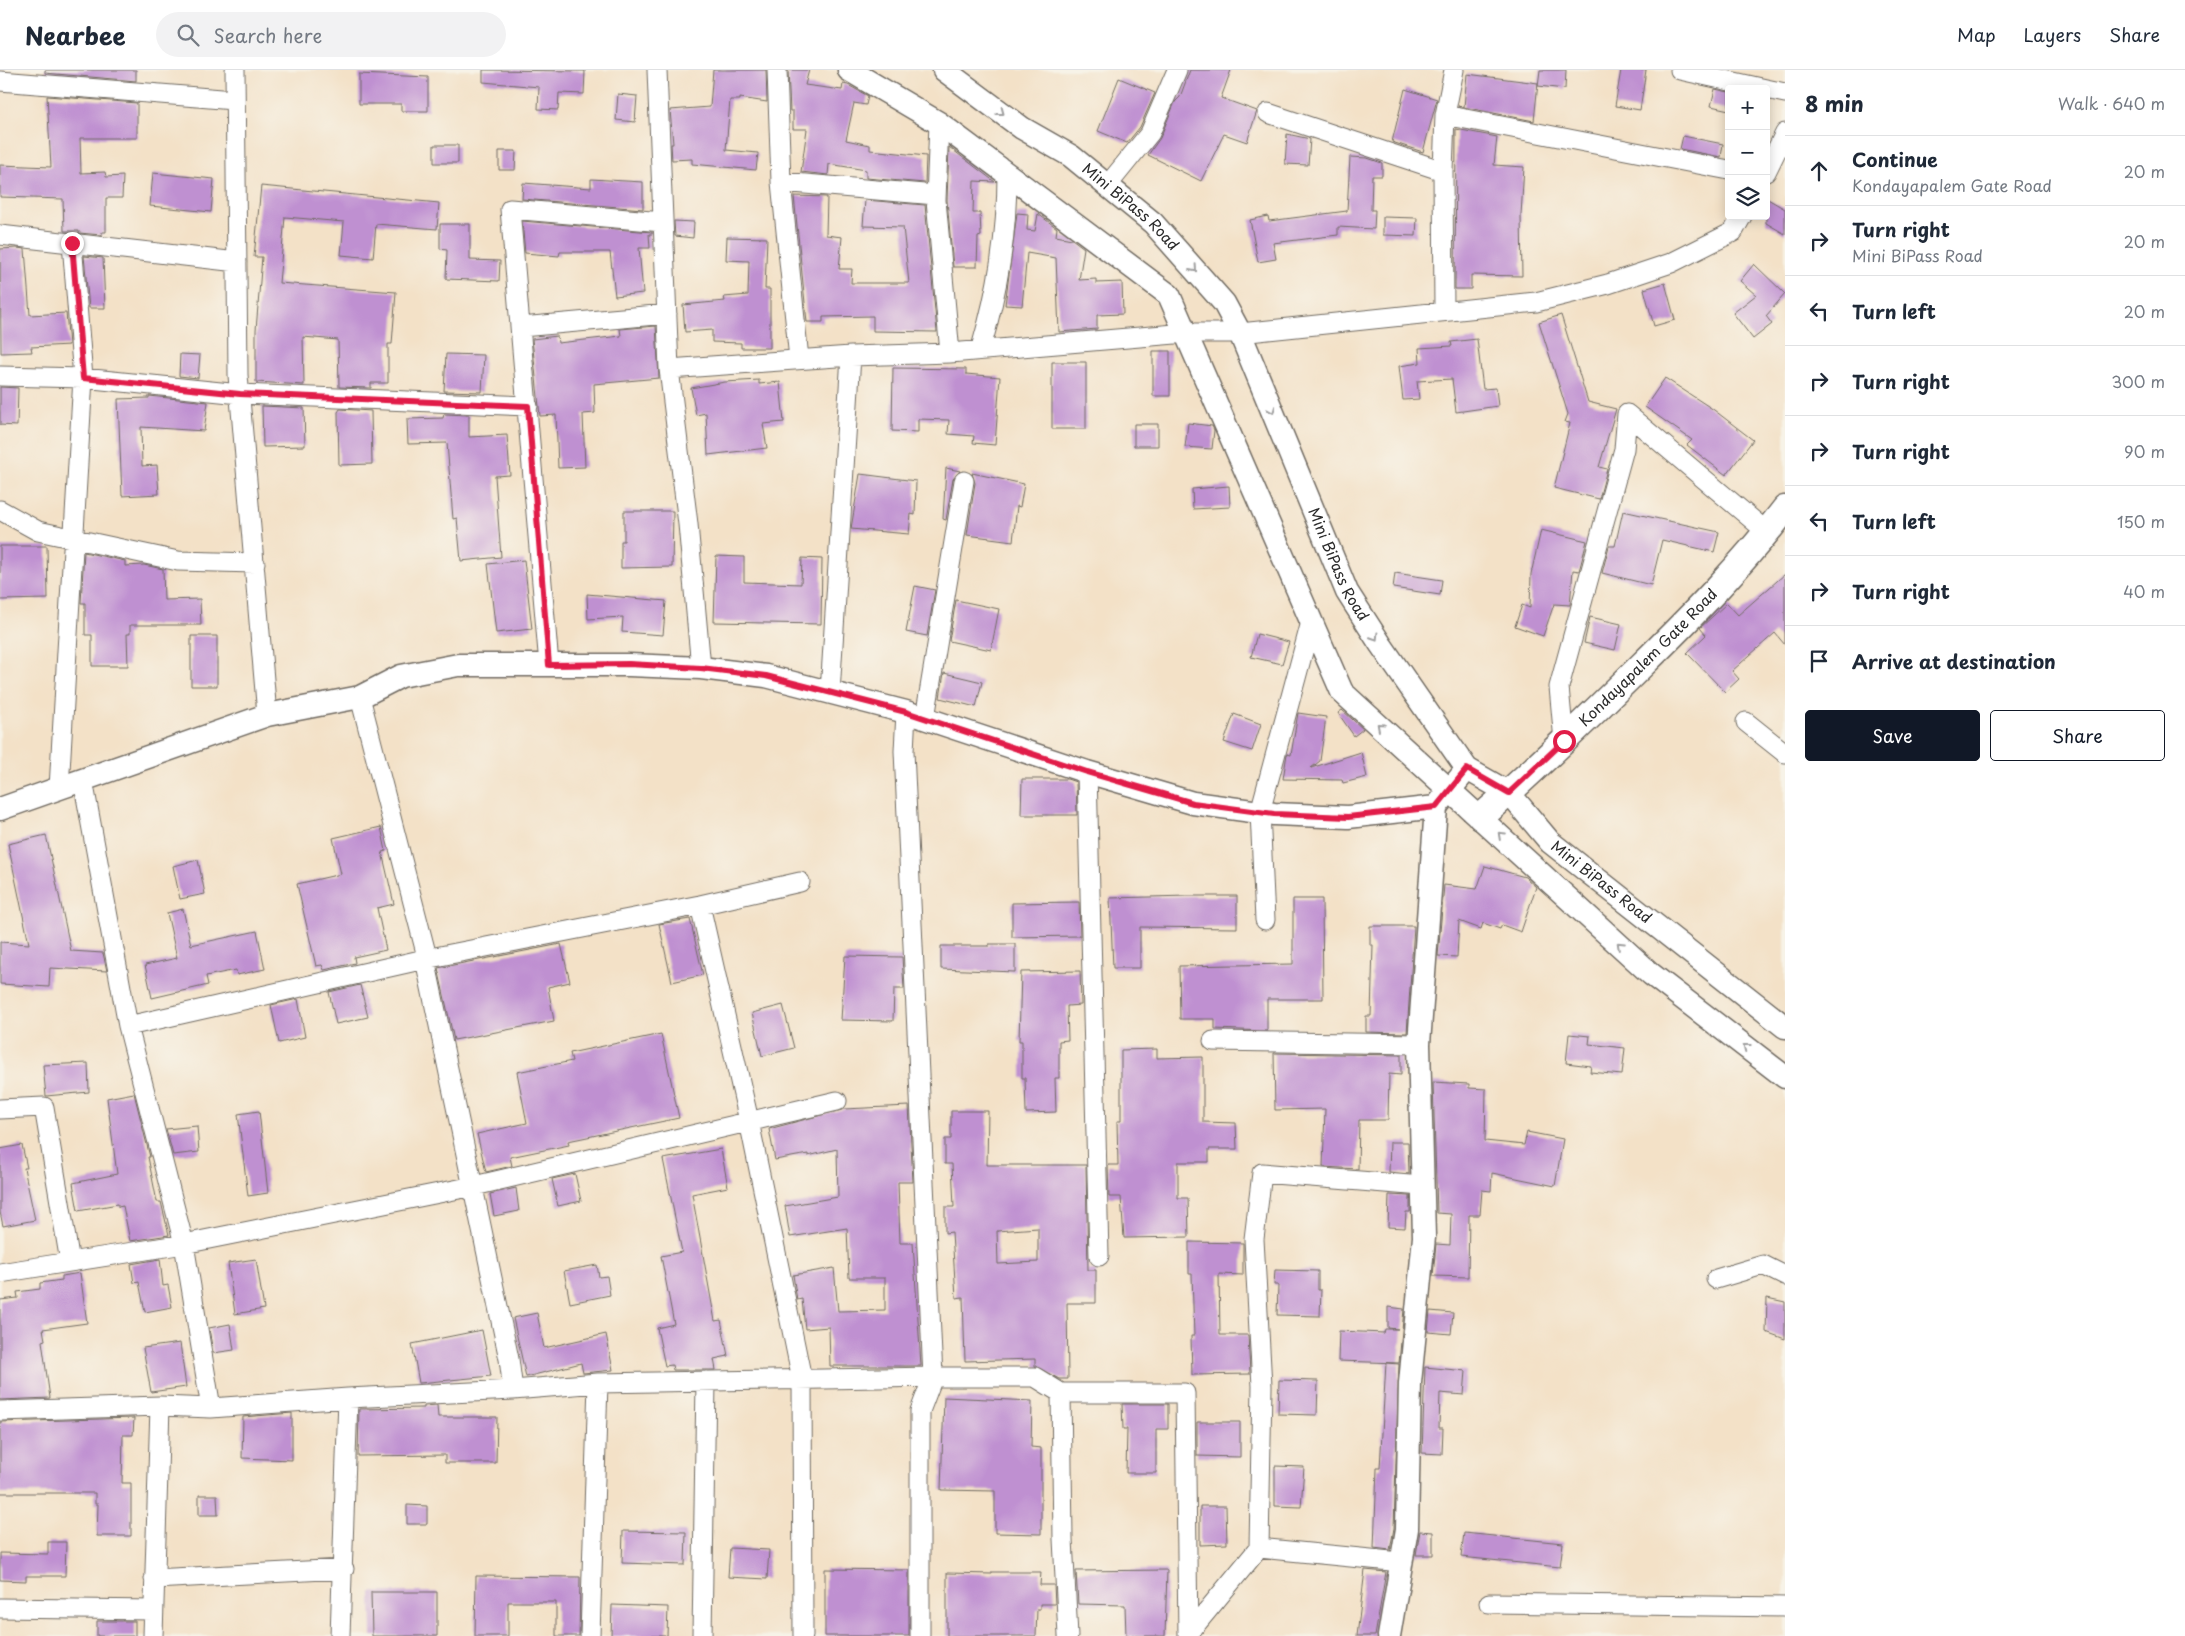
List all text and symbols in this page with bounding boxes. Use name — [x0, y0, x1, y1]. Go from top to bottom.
search box — [156, 12, 506, 57]
text: Nearbee — [25, 17, 126, 53]
icon: search — [174, 21, 202, 49]
text: Search here — [214, 21, 322, 49]
text: Map — [1957, 21, 1996, 48]
text: Layers — [2024, 21, 2081, 48]
text: Share — [2109, 21, 2160, 48]
map controls — [1725, 85, 1770, 220]
button: + — [1725, 85, 1770, 130]
text: 8 min — [1805, 87, 1864, 119]
text: Walk · 640 m — [2058, 91, 2165, 115]
one-way arrow — [995, 106, 1005, 115]
button: − — [1725, 130, 1770, 175]
text: Continue — [1852, 145, 1938, 173]
street label: Mini BiPass Road — [1078, 157, 1185, 255]
icon: ahead — [1805, 157, 1833, 185]
text: 20 m — [2124, 159, 2165, 183]
text: Kondayapalem Gate Road — [1852, 173, 2052, 197]
button: layers — [1725, 175, 1770, 220]
text: Turn right — [1852, 215, 1950, 243]
icon: right — [1805, 227, 1833, 255]
text: 20 m — [2124, 229, 2165, 253]
route end — [61, 232, 84, 255]
text: Mini BiPass Road — [1852, 243, 1983, 267]
one-way arrow — [1188, 264, 1197, 273]
icon: left — [1805, 297, 1833, 325]
text: Turn left — [1852, 297, 1936, 325]
text: 20 m — [2124, 299, 2165, 323]
icon: right — [1805, 367, 1833, 395]
text: Turn right — [1852, 367, 1950, 395]
text: 300 m — [2111, 369, 2165, 393]
one-way arrow — [1265, 405, 1276, 414]
icon: right — [1805, 437, 1833, 465]
text: Turn right — [1852, 437, 1950, 465]
text: 90 m — [2124, 439, 2165, 463]
street label: Mini BiPass Road — [1303, 504, 1376, 625]
icon: left — [1805, 507, 1833, 535]
text: Turn left — [1852, 507, 1936, 535]
text: 150 m — [2117, 509, 2165, 533]
icon: right — [1805, 577, 1833, 605]
text: Turn right — [1852, 577, 1950, 605]
text: 40 m — [2123, 579, 2165, 603]
street label: Kondayapalem Gate Road — [1573, 582, 1722, 731]
one-way arrow — [1369, 631, 1379, 640]
icon: arrive — [1805, 647, 1833, 675]
text: Arrive at destination — [1852, 647, 2056, 675]
button: Save — [1805, 710, 1980, 761]
button: Share — [1990, 710, 2165, 761]
one-way arrow — [1376, 723, 1385, 732]
route start — [1553, 730, 1576, 753]
one-way arrow — [1497, 832, 1506, 841]
street label: Mini BiPass Road — [1547, 834, 1657, 928]
one-way arrow — [1617, 942, 1626, 951]
one-way arrow — [1743, 1045, 1752, 1053]

